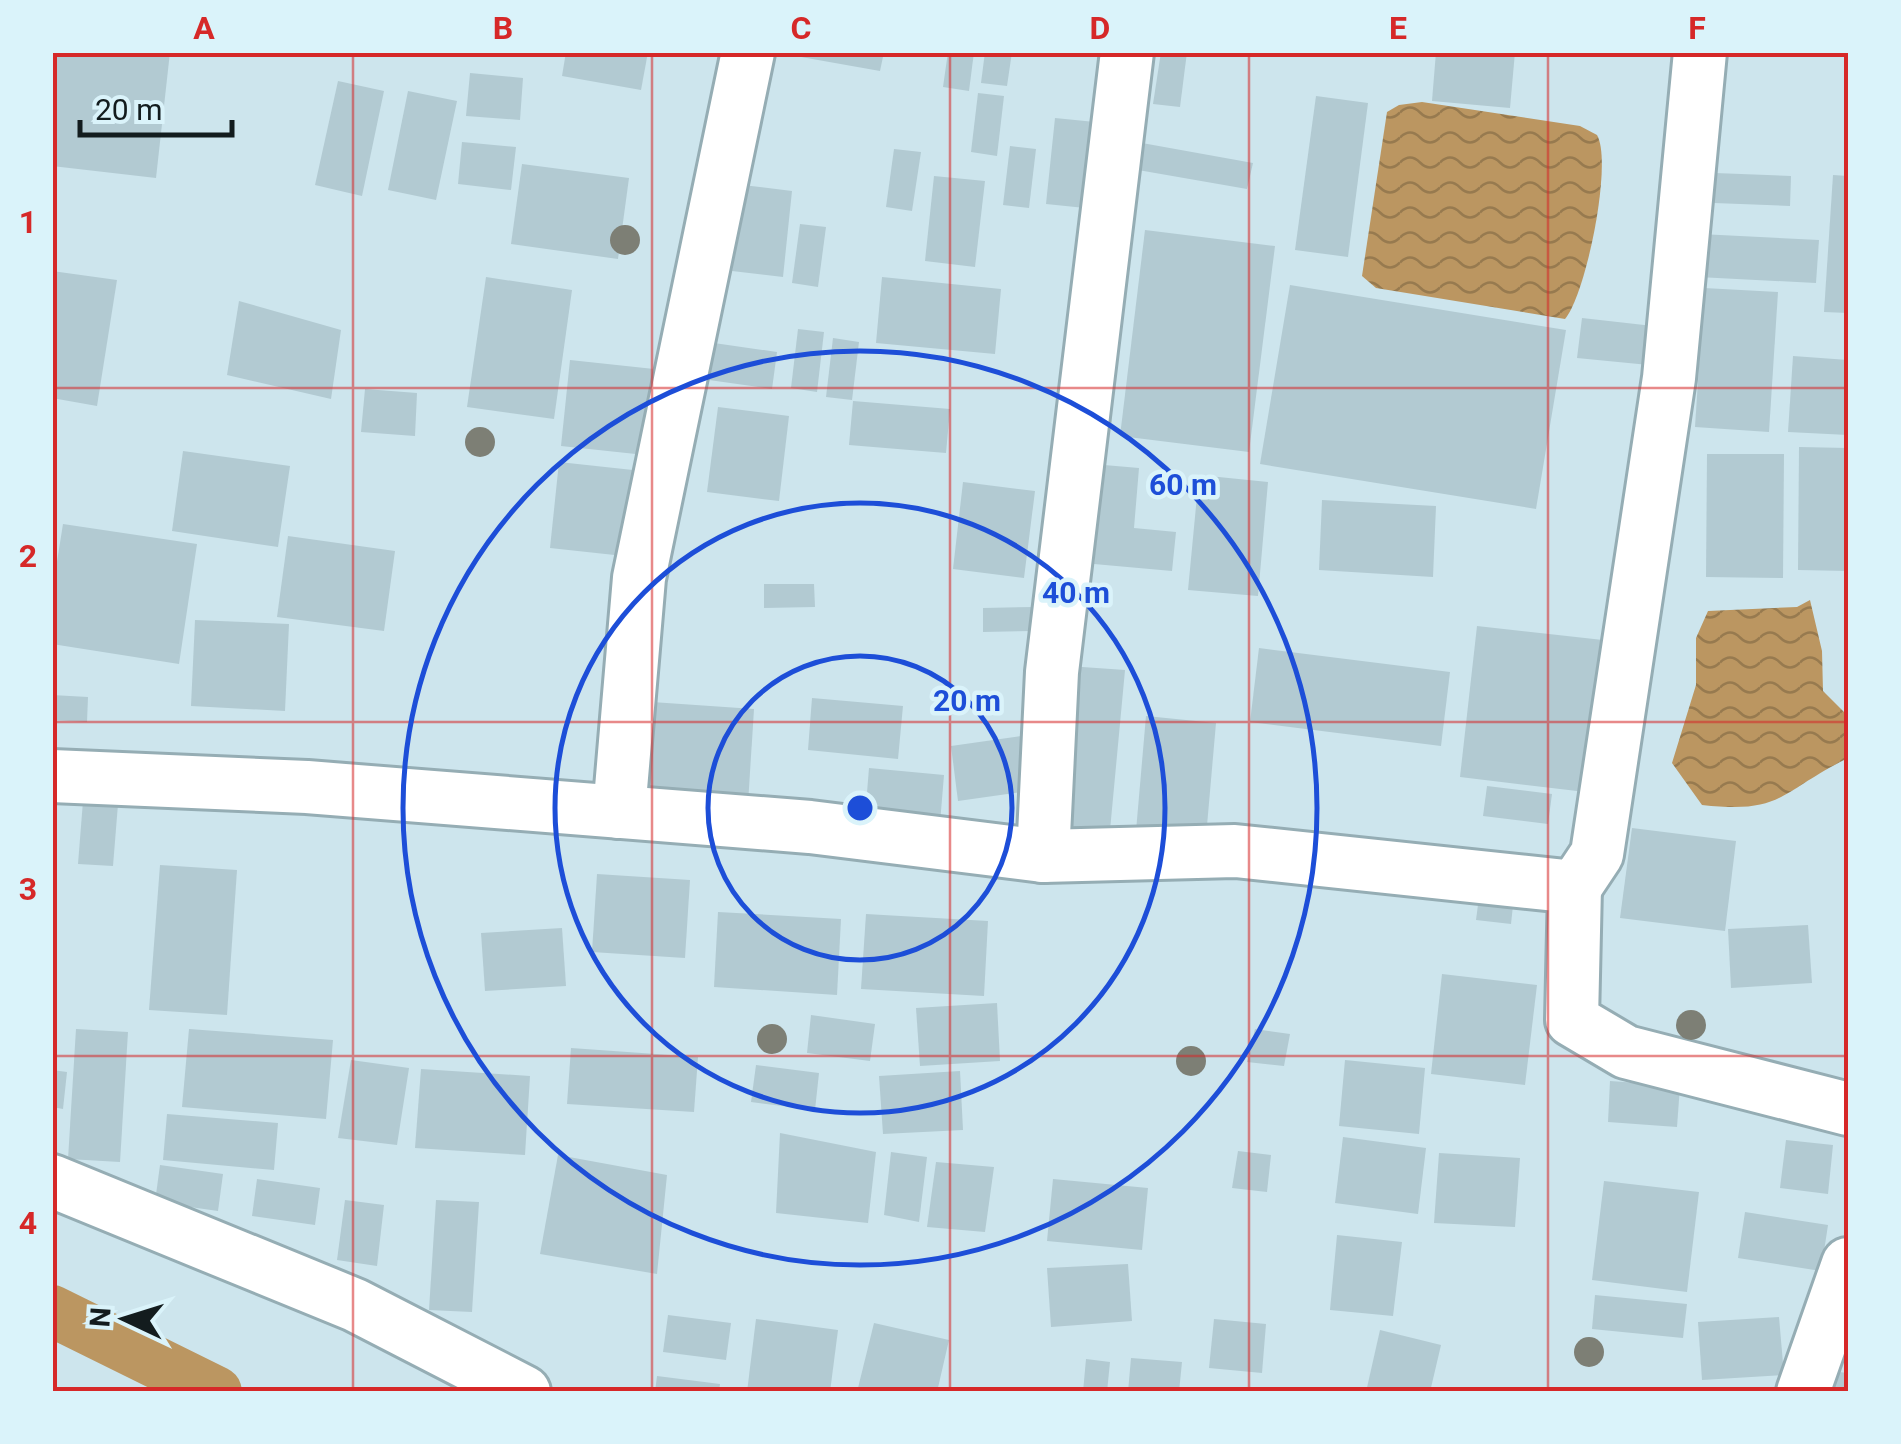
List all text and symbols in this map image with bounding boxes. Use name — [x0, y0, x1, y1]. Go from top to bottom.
text: A — [193, 9, 215, 47]
text: B — [493, 9, 513, 47]
text: C — [791, 9, 811, 47]
text: D — [1090, 9, 1110, 47]
text: E — [1389, 9, 1407, 47]
text: F — [1688, 9, 1706, 47]
scale bar — [80, 75, 232, 137]
text: 20 m — [95, 92, 162, 127]
text: 1 — [19, 203, 37, 241]
text: 60 m — [1149, 467, 1217, 502]
text: 2 — [19, 537, 37, 575]
text: 40 m — [1042, 575, 1110, 610]
text: 20 m — [933, 683, 1001, 718]
centre of rings — [842, 790, 878, 826]
text: 3 — [19, 870, 37, 908]
text: 4 — [19, 1204, 37, 1242]
north arrow — [75, 1269, 175, 1369]
text: N — [83, 1306, 118, 1328]

